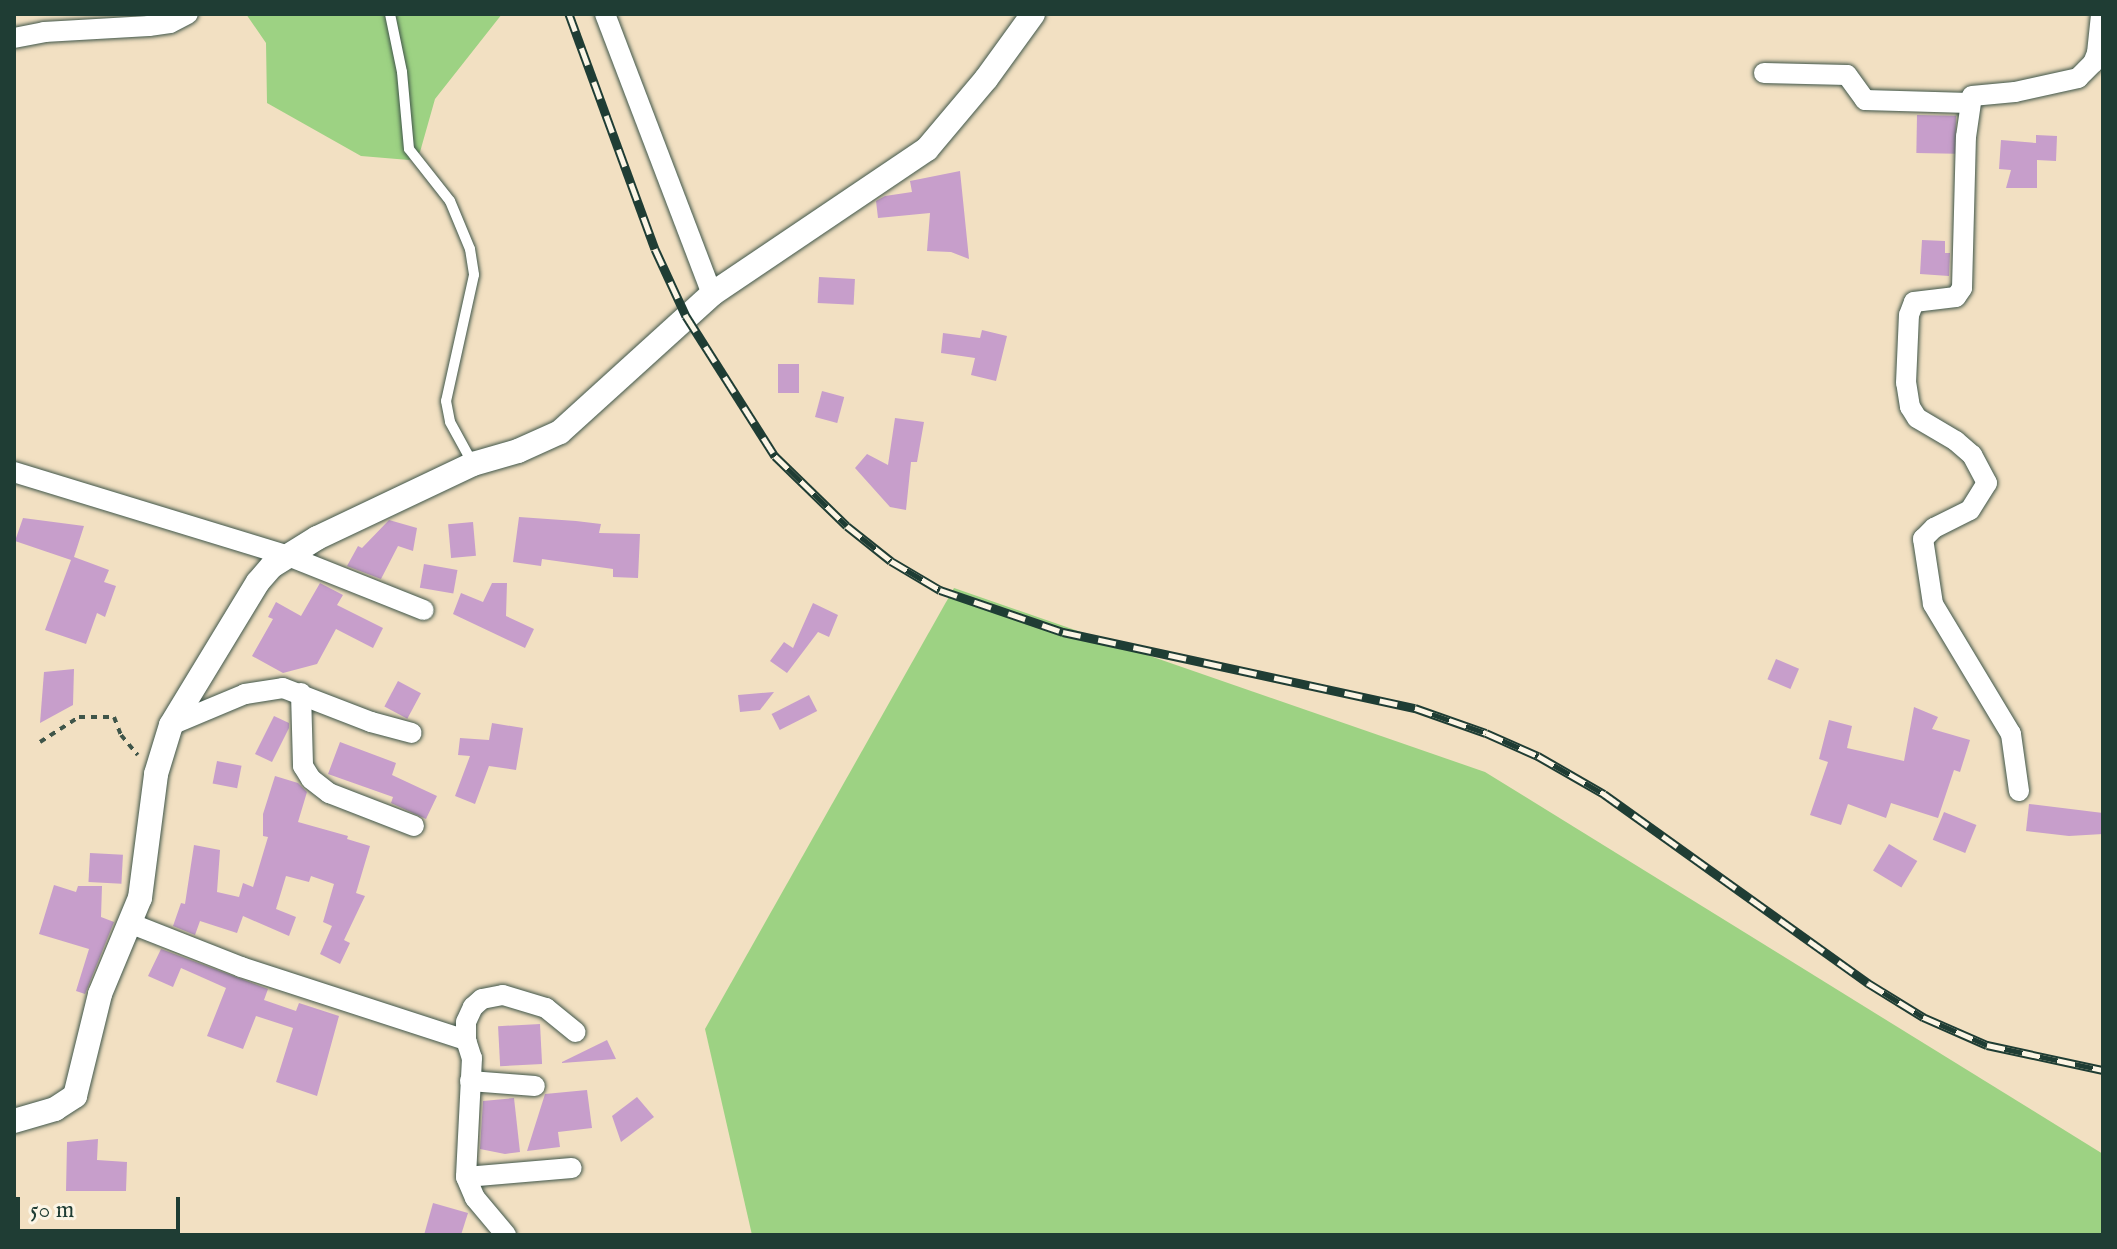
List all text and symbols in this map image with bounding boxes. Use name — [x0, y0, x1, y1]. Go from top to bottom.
scale bar — [20, 1181, 184, 1231]
text: 50 m — [30, 1195, 74, 1226]

